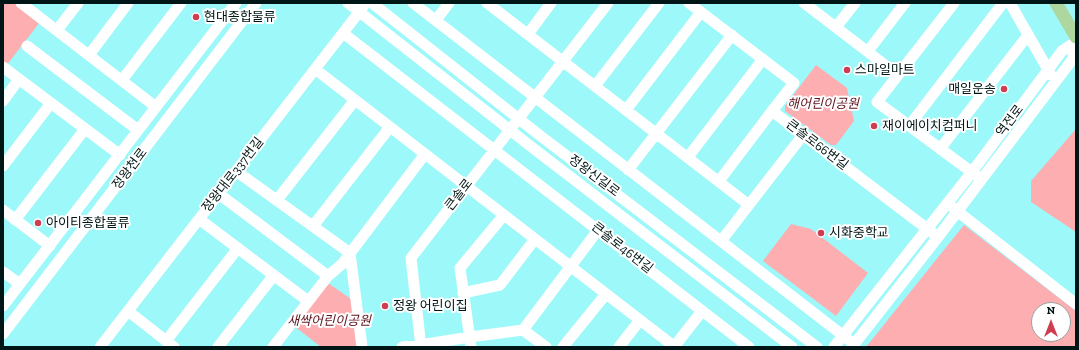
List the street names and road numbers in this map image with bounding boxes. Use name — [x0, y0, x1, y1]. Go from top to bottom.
street label: 역전로 — [993, 102, 1027, 140]
street label: 큰솔로66번길 — [783, 117, 851, 173]
street label: 정왕대로337번길 — [199, 135, 267, 215]
street label: 정왕천로 — [109, 145, 151, 193]
street label: 정왕신길로 — [565, 152, 623, 200]
street label: 큰솔로 — [442, 176, 476, 214]
street label: 큰솔로46번길 — [588, 219, 656, 277]

